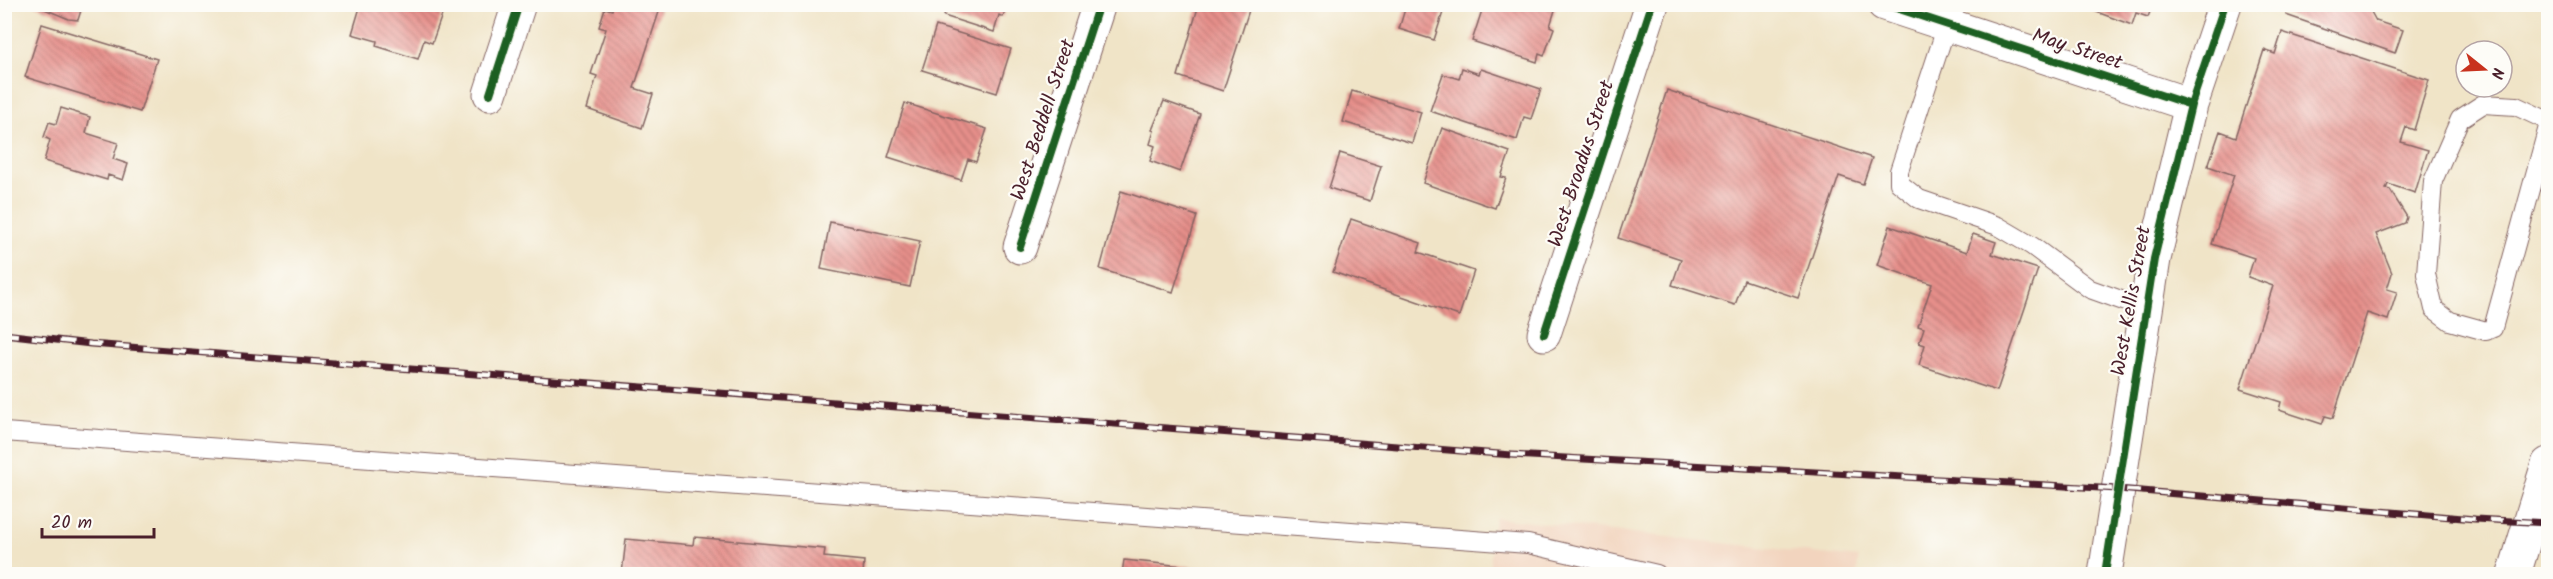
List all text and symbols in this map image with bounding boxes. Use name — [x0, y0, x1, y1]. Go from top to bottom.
street label: May Street — [2028, 20, 2127, 80]
street label: West Beddell Street — [1003, 35, 1085, 205]
north arrow — [2454, 39, 2514, 99]
text: N — [2483, 65, 2510, 82]
street label: West Broadus Street — [1540, 76, 1624, 251]
street label: West Kellis Street — [2103, 223, 2161, 378]
scale bar — [42, 501, 154, 539]
text: 20 m — [51, 509, 92, 538]

